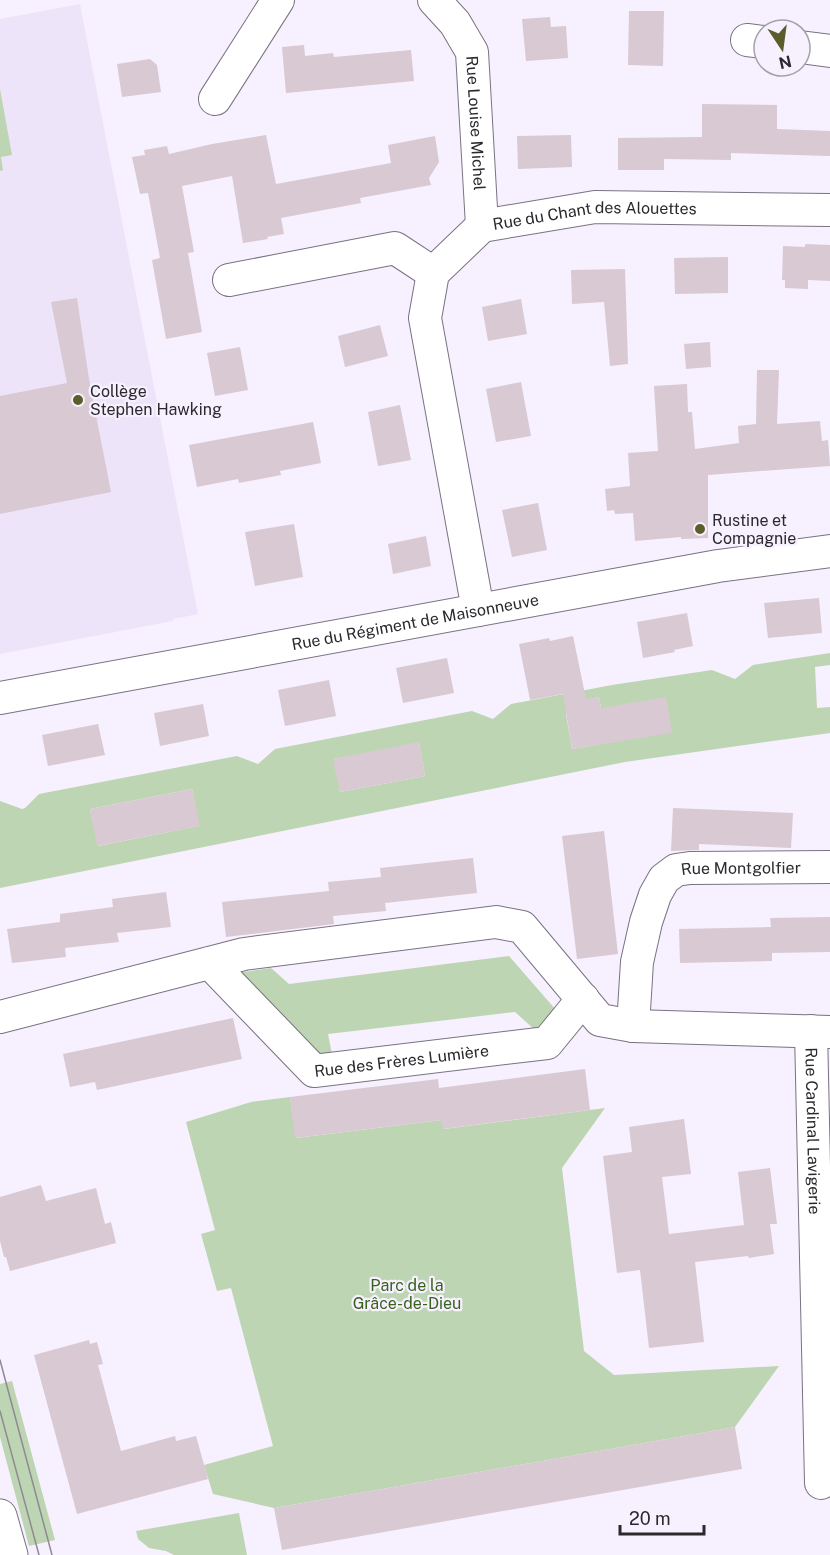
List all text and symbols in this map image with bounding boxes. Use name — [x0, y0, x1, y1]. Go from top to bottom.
north arrow — [752, 18, 812, 78]
text: N — [777, 51, 793, 73]
street label: Rue Louise Michel — [463, 55, 489, 191]
street label: Rue du Chant des Alouettes — [491, 197, 697, 234]
place label: Collège Stephen Hawking — [90, 382, 222, 419]
marker: Collège Stephen Hawking — [71, 393, 85, 407]
place label: Rustine et Compagnie — [712, 511, 796, 548]
marker: Rustine et Compagnie — [693, 522, 707, 536]
street label: Rue du Régiment de Maisonneuve — [290, 590, 540, 654]
street label: Rue Montgolfier — [680, 858, 801, 879]
street label: Rue des Frères Lumière — [313, 1041, 490, 1080]
street label: Rue Cardinal Lavigerie — [802, 1047, 825, 1215]
park label: Parc de la Grâce-de-Dieu — [353, 1276, 461, 1313]
scale bar — [620, 1498, 704, 1536]
text: 20 m — [629, 1508, 671, 1529]

